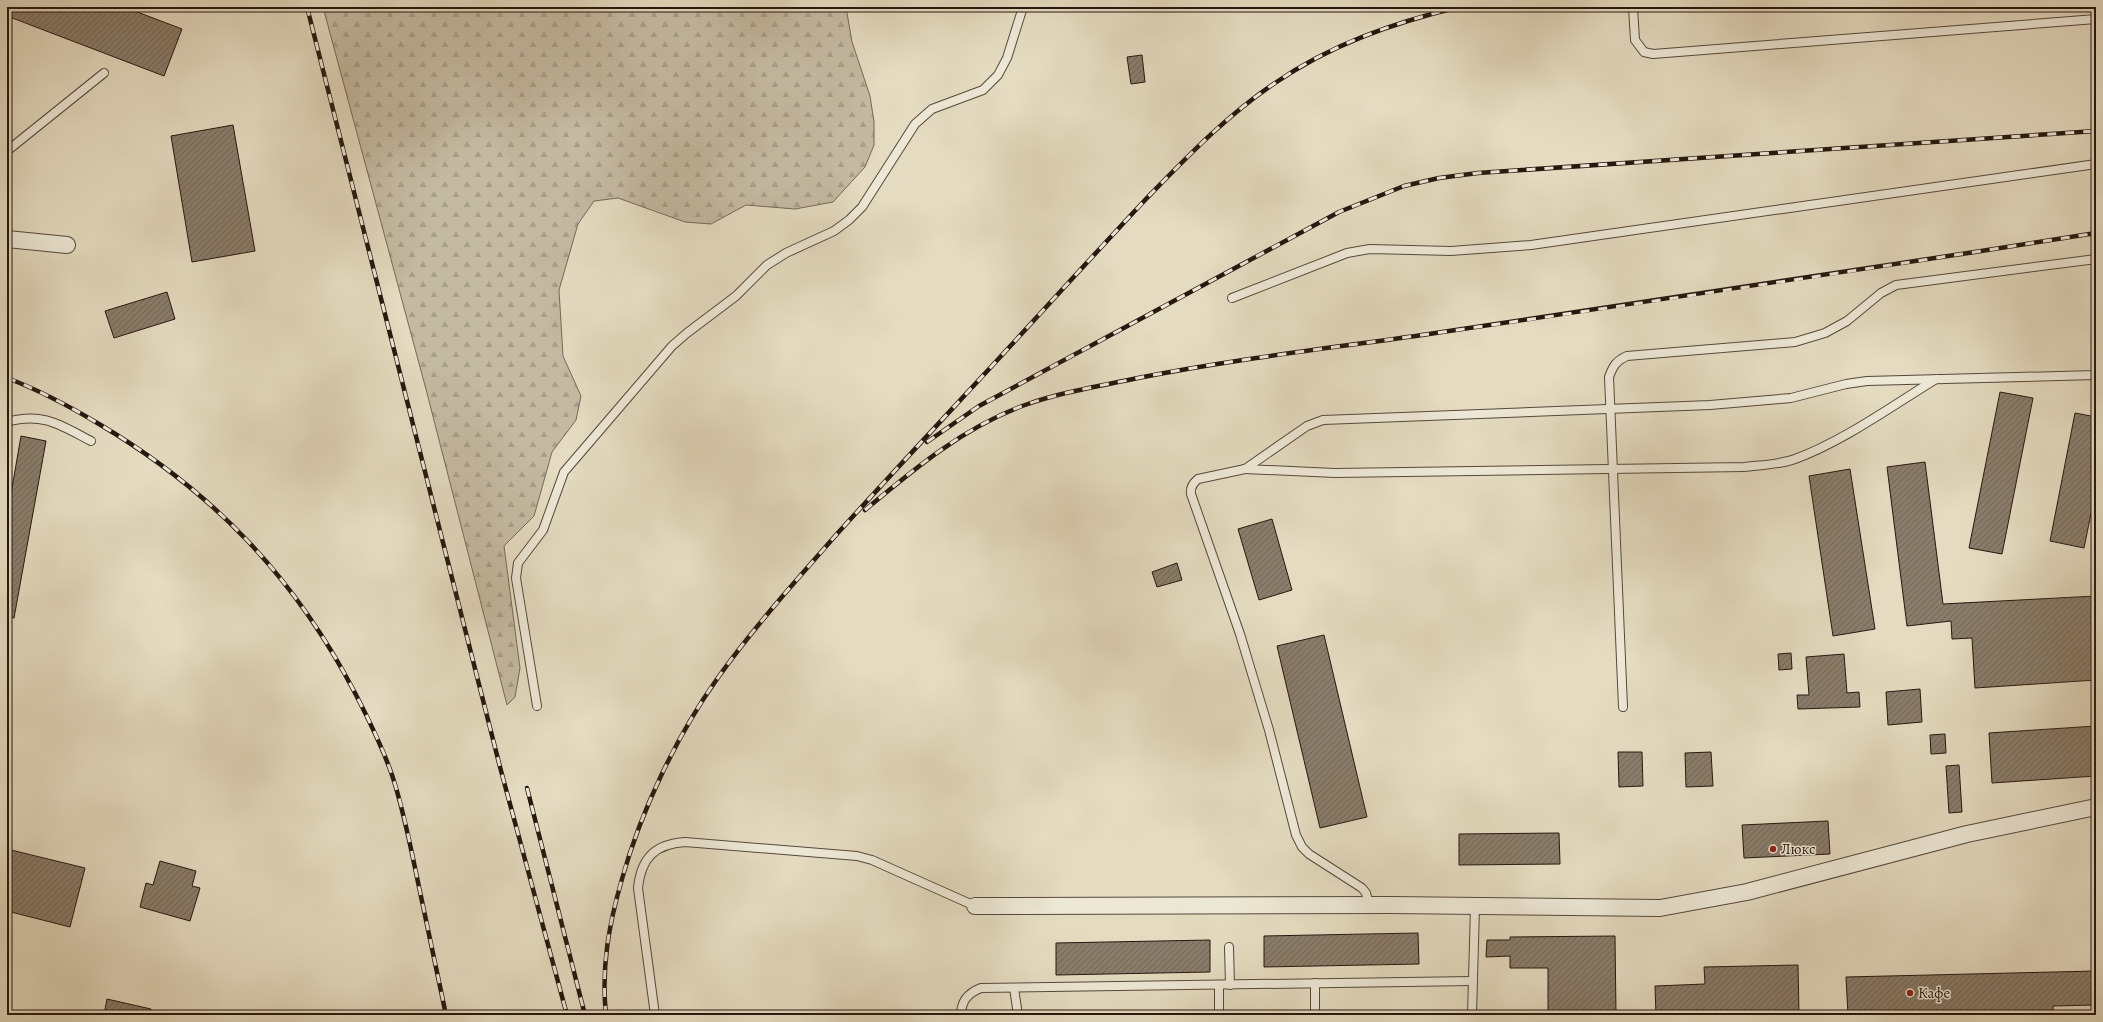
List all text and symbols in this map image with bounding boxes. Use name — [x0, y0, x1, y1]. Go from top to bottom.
place label: Люкс — [1781, 839, 1816, 859]
marker: Люкс — [1768, 844, 1778, 854]
place label: Кафе — [1918, 983, 1950, 1003]
marker: Кафе — [1905, 988, 1915, 998]

